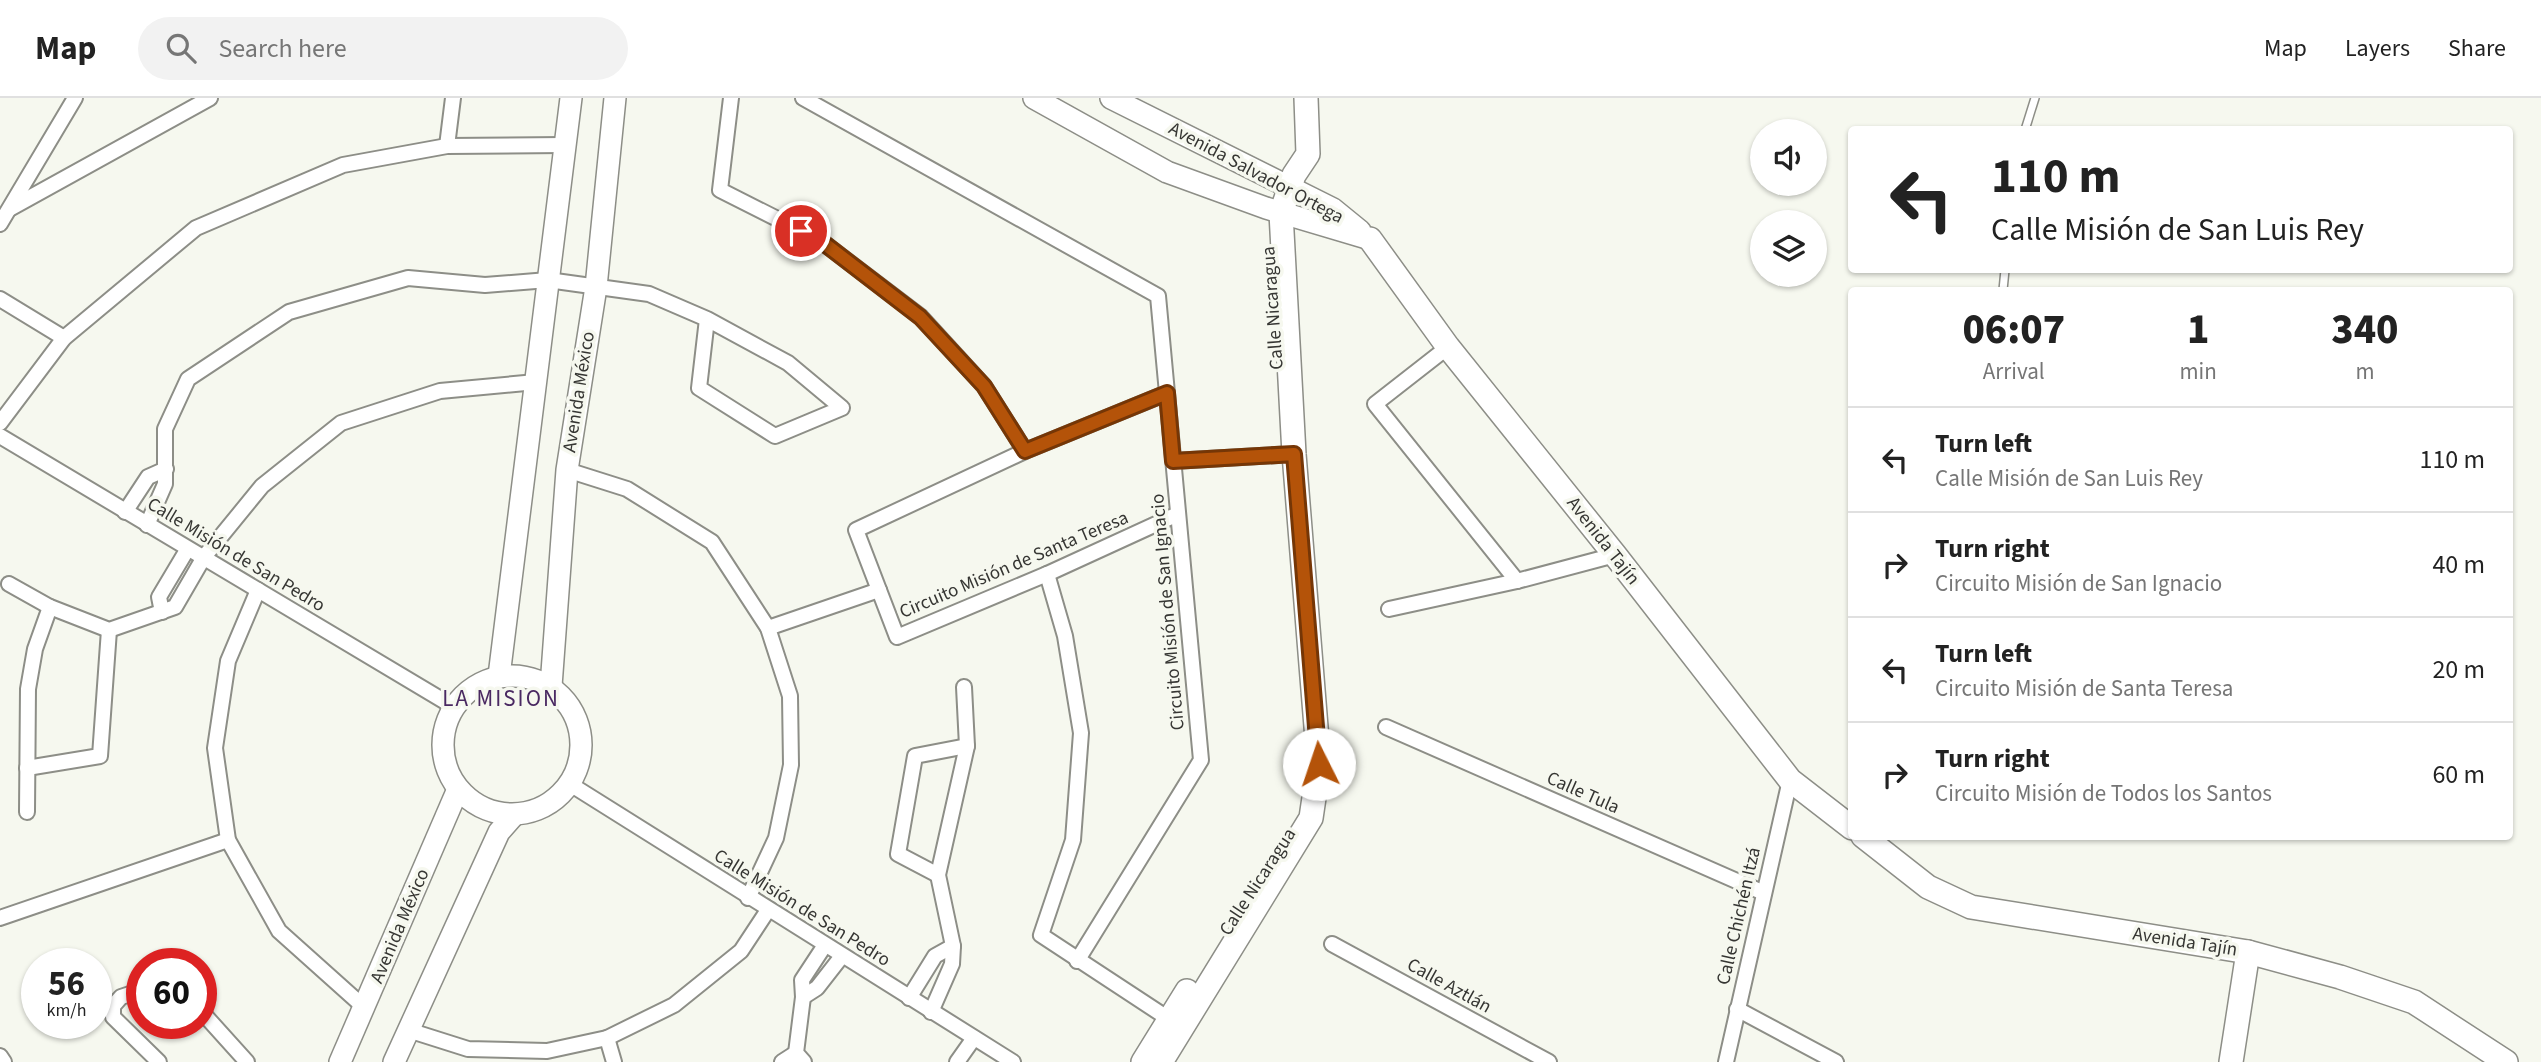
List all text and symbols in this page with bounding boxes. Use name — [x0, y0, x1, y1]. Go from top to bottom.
search box — [138, 17, 628, 80]
text: Map — [35, 25, 96, 72]
icon: search — [162, 29, 200, 67]
text: Search here — [218, 30, 347, 67]
text: Map — [2264, 31, 2307, 66]
text: Layers — [2345, 31, 2410, 66]
text: Share — [2448, 31, 2506, 66]
street label: Avenida Salvador Ortega — [1164, 115, 1348, 231]
map controls — [1750, 119, 1827, 287]
button: sound — [1750, 119, 1827, 196]
text: 110 m — [1991, 142, 2120, 212]
icon: left — [1876, 154, 1967, 245]
pin — [771, 201, 831, 261]
text: Calle Misión de San Luis Rey — [1991, 207, 2364, 253]
button: layers — [1750, 210, 1827, 287]
icon: arrive — [782, 212, 820, 250]
street label: Calle Nicaragua — [1255, 245, 1291, 371]
text: 06:07 — [1962, 300, 2065, 360]
text: 1 — [2187, 300, 2209, 360]
text: 340 — [2331, 300, 2399, 360]
street label: Avenida México — [556, 330, 602, 454]
text: Arrival — [1983, 355, 2045, 388]
text: min — [2180, 355, 2217, 388]
text: m — [2355, 355, 2374, 388]
text: Turn left — [1935, 425, 2032, 462]
icon: left — [1876, 441, 1914, 479]
text: 110 m — [2419, 441, 2485, 478]
text: Calle Misión de San Luis Rey — [1935, 462, 2203, 495]
street label: Calle Misión de San Pedro — [142, 491, 330, 619]
street label: Avenida Tajín — [1560, 491, 1646, 591]
street label: Circuito Misión de San Ignacio — [1144, 493, 1192, 731]
street label: Circuito Misión de Santa Teresa — [895, 504, 1133, 626]
text: Turn right — [1935, 530, 2050, 567]
icon: right — [1876, 546, 1914, 584]
text: 40 m — [2432, 546, 2485, 583]
text: Circuito Misión de San Ignacio — [1935, 567, 2222, 600]
text: Turn left — [1935, 635, 2032, 672]
icon: left — [1876, 651, 1914, 689]
text: 20 m — [2432, 651, 2485, 688]
text: Circuito Misión de Santa Teresa — [1935, 672, 2233, 705]
district label: LA MISION — [442, 682, 560, 715]
position arrow — [1282, 727, 1356, 801]
text: Turn right — [1935, 740, 2050, 777]
icon: right — [1876, 756, 1914, 794]
text: 60 m — [2432, 756, 2485, 793]
street label: Calle Tula — [1542, 765, 1624, 821]
text: Circuito Misión de Todos los Santos — [1935, 777, 2272, 810]
street label: Calle Nicaragua — [1213, 823, 1303, 941]
street label: Calle Misión de San Pedro — [709, 843, 895, 973]
street label: Calle Chichén Itzá — [1710, 845, 1768, 987]
street label: Avenida México — [364, 864, 436, 988]
street label: Avenida Tajín — [2131, 920, 2239, 964]
speed limit sign: 60 — [126, 948, 217, 1039]
street label: Calle Aztlán — [1402, 952, 1496, 1020]
text: 56 — [48, 959, 85, 1009]
text: km/h — [47, 998, 86, 1023]

